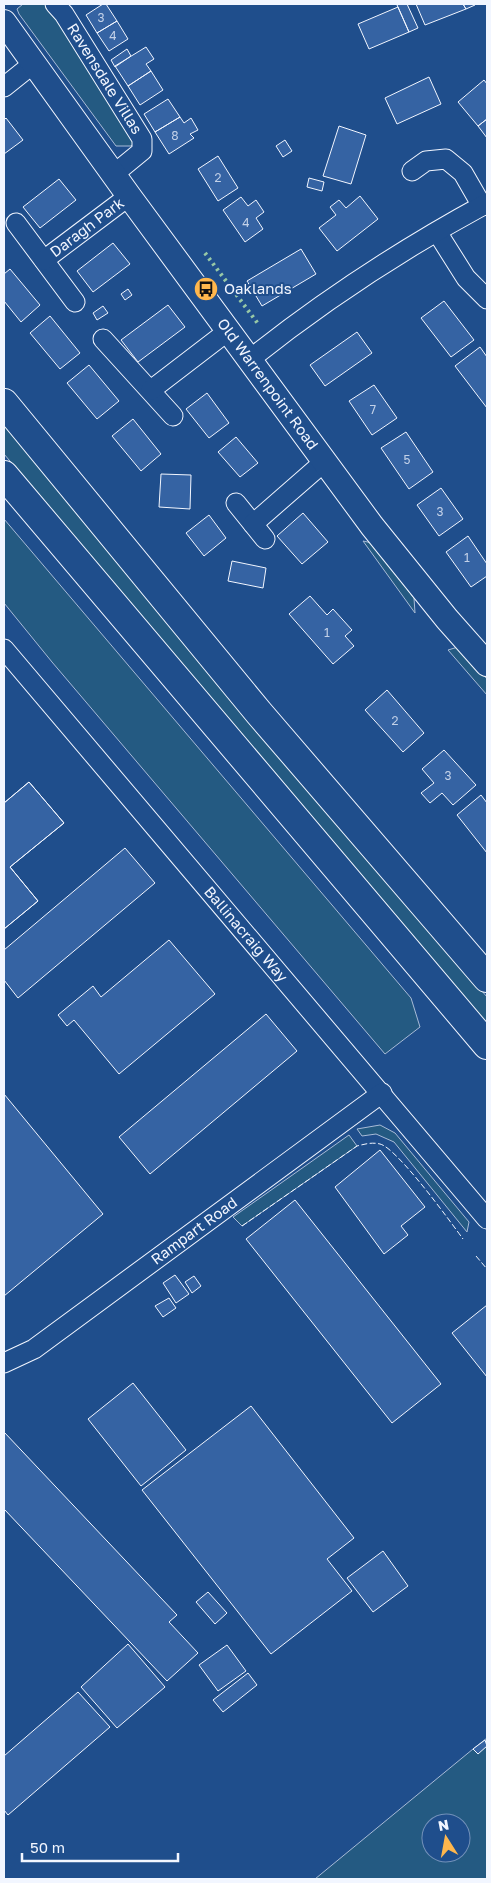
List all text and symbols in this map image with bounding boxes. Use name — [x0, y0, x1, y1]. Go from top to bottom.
house number: 3 — [97, 10, 105, 25]
street label: Ravensdale Villas — [64, 20, 147, 137]
house number: 4 — [109, 28, 117, 43]
house number: 8 — [171, 128, 179, 143]
house number: 2 — [215, 170, 222, 185]
street label: Daragh Park — [46, 193, 127, 260]
house number: 4 — [242, 215, 250, 230]
bus stop icon: Oaklands — [193, 276, 219, 302]
place label: Oaklands — [224, 279, 292, 297]
street label: Old Warrenpoint Road — [214, 314, 323, 453]
house number: 7 — [370, 402, 376, 417]
house number: 5 — [404, 452, 411, 467]
house number: 3 — [436, 504, 444, 519]
house number: 1 — [464, 550, 470, 565]
house number: 1 — [324, 625, 330, 640]
house number: 2 — [392, 713, 399, 728]
house number: 3 — [444, 768, 452, 783]
street label: Ballinacraig Way — [201, 882, 293, 986]
street label: Rampart Road — [147, 1193, 240, 1268]
north arrow — [421, 1813, 471, 1863]
text: N — [437, 1815, 450, 1834]
scale bar — [22, 1830, 179, 1862]
text: 50 m — [30, 1838, 65, 1856]

